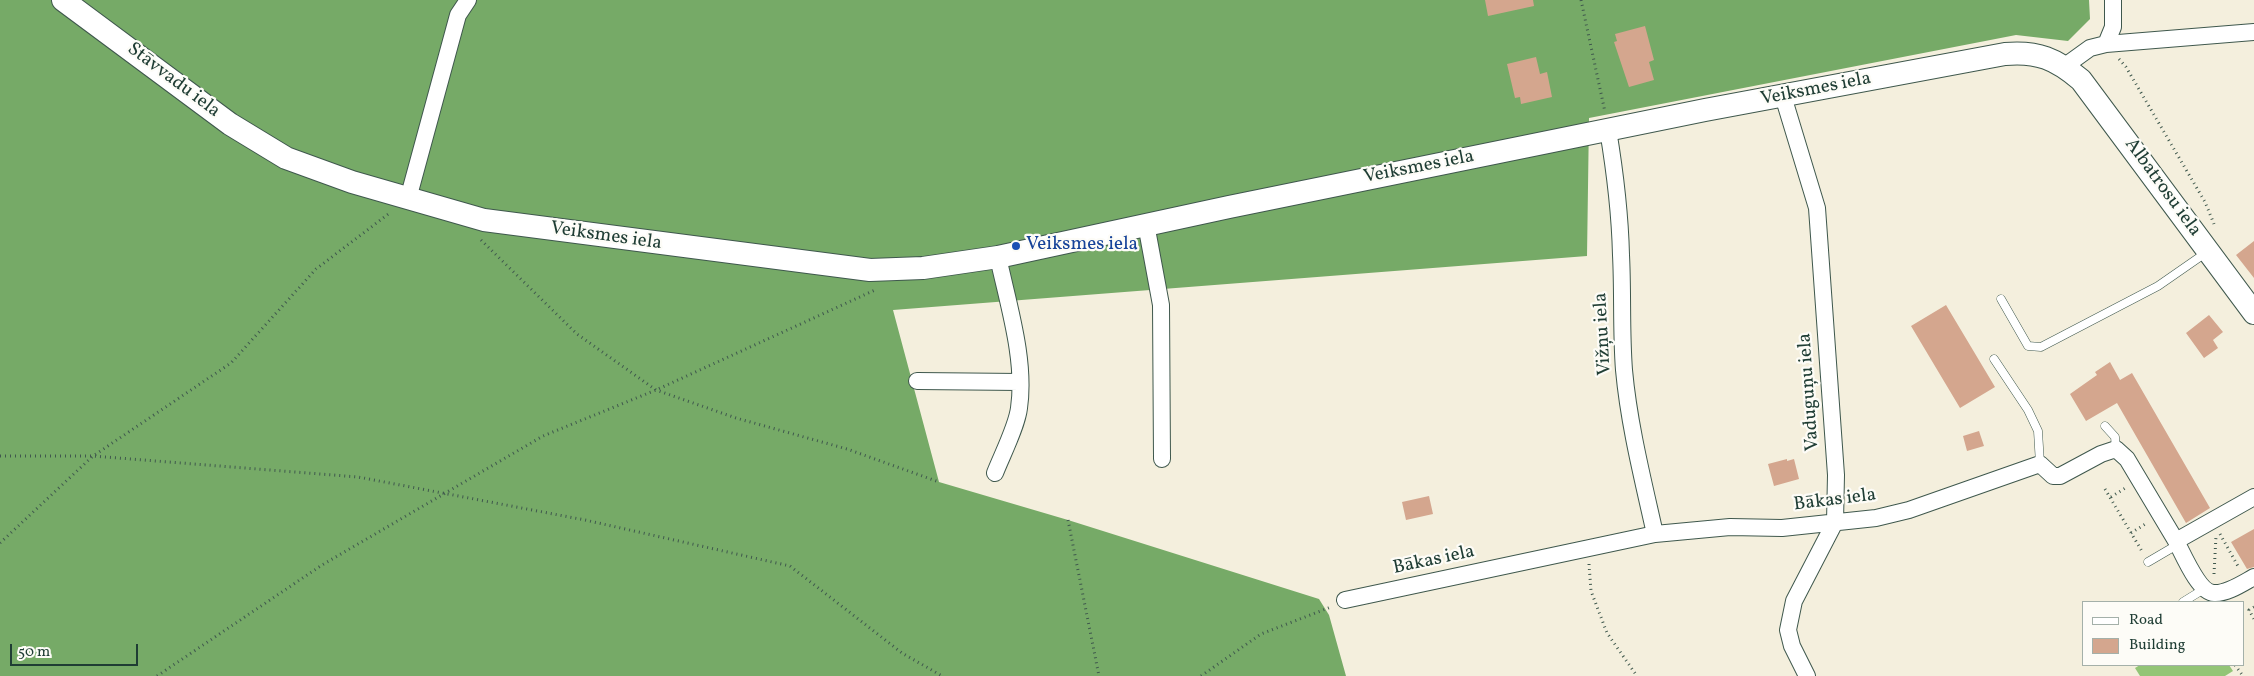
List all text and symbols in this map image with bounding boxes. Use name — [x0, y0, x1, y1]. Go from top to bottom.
street label: Stāvvadu iela — [122, 39, 224, 123]
street label: Veiksmes iela — [1759, 68, 1873, 112]
street label: Albatrosu iela — [2119, 134, 2205, 242]
street label: Veiksmes iela — [1362, 146, 1476, 190]
street label: Veiksmes iela — [549, 218, 663, 256]
place label: Veiksmes iela — [1026, 235, 1138, 257]
marker: Veiksmes iela — [1010, 240, 1022, 252]
street label: Vižņu iela — [1590, 292, 1618, 376]
street label: Vaduguņu iela — [1794, 332, 1826, 452]
street label: Bākas iela — [1792, 485, 1878, 517]
street label: Bākas iela — [1391, 541, 1477, 581]
legend — [2082, 601, 2244, 666]
text: Road — [2129, 610, 2163, 631]
scale bar — [12, 634, 140, 666]
text: Building — [2129, 635, 2185, 656]
text: 50 m — [18, 642, 50, 663]

